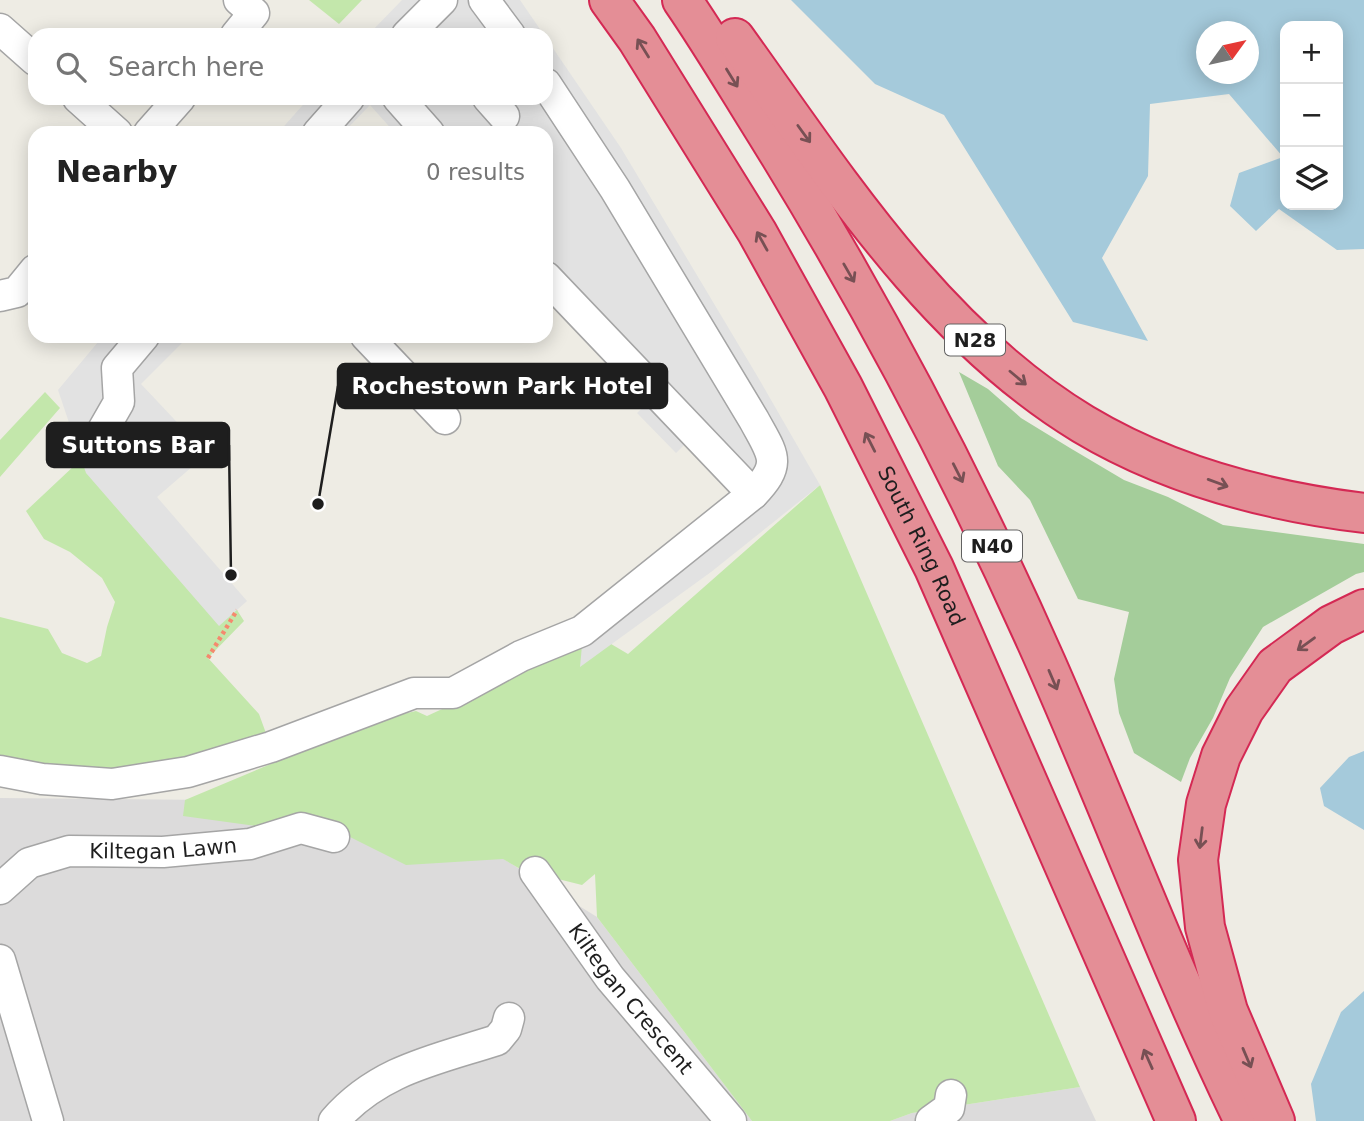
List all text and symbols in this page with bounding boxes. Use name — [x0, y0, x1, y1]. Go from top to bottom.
north arrow — [1196, 21, 1259, 84]
map controls — [1280, 21, 1343, 210]
button: + — [1280, 21, 1343, 84]
search box — [28, 28, 553, 105]
one-way arrow — [635, 39, 650, 58]
icon: search — [52, 48, 90, 86]
text: Search here — [108, 52, 264, 82]
one-way arrow — [725, 68, 739, 88]
button: − — [1280, 84, 1343, 147]
one-way arrow — [797, 124, 811, 143]
button: layers — [1280, 147, 1343, 210]
text: Nearby — [56, 154, 178, 189]
text: 0 results — [426, 159, 525, 185]
one-way arrow — [755, 232, 769, 252]
one-way arrow — [842, 263, 856, 283]
road number: N28 — [945, 324, 1005, 356]
callout: Rochestown Park Hotel — [338, 364, 667, 408]
one-way arrow — [1009, 369, 1027, 385]
text: Rochestown Park Hotel — [351, 373, 653, 399]
callout: Suttons Bar — [47, 423, 229, 467]
text: Suttons Bar — [61, 432, 215, 458]
one-way arrow — [863, 432, 877, 452]
street label: South Ring Road — [873, 462, 970, 630]
one-way arrow — [951, 462, 965, 483]
one-way arrow — [1206, 478, 1228, 490]
road number: N40 — [962, 530, 1022, 562]
one-way arrow — [1297, 636, 1316, 651]
one-way arrow — [1047, 668, 1060, 690]
one-way arrow — [1195, 826, 1208, 848]
street label: Kiltegan Lawn — [89, 833, 238, 864]
street label: Kiltegan Crescent — [563, 919, 698, 1079]
one-way arrow — [1241, 1046, 1254, 1068]
one-way arrow — [1141, 1048, 1154, 1070]

